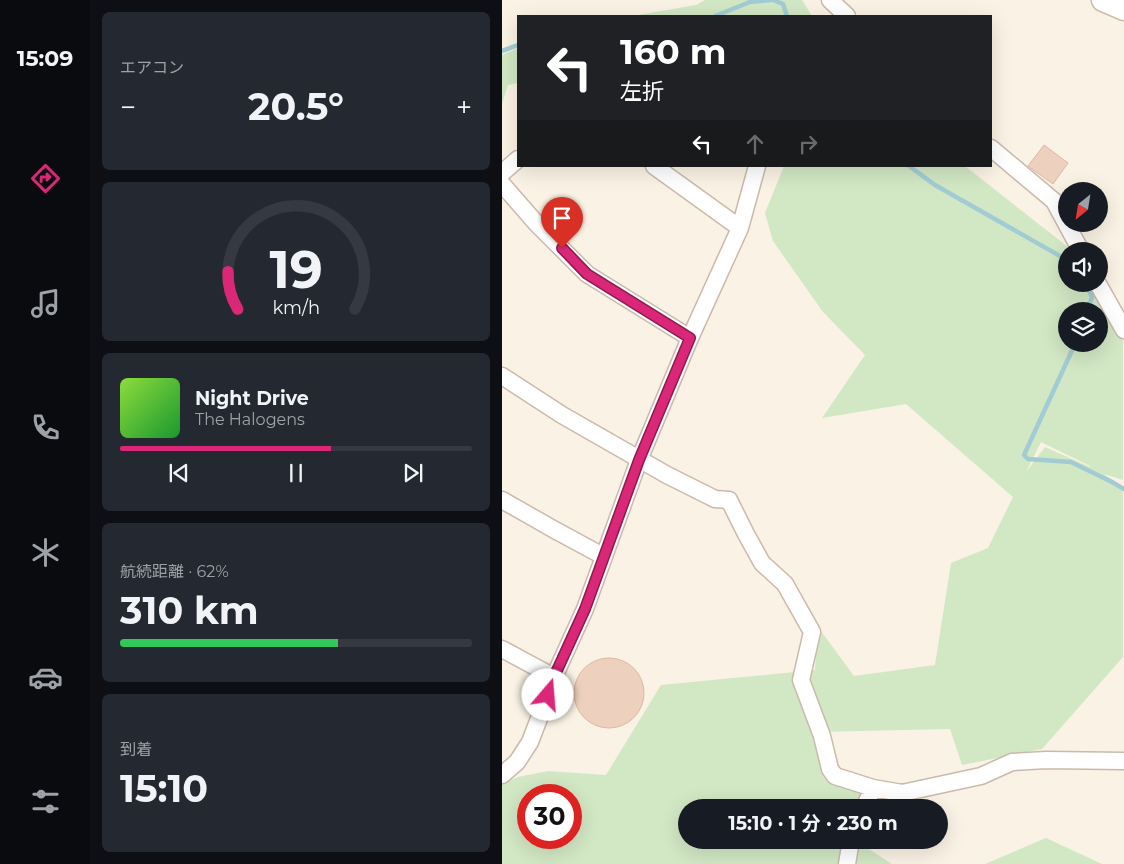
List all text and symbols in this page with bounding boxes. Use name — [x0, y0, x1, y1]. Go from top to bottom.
text: 160 m — [620, 30, 726, 73]
icon: left — [537, 35, 602, 100]
text: 15:09 — [17, 45, 73, 72]
text: エアコン — [120, 58, 184, 77]
text: 左折 — [620, 78, 664, 105]
text: 20.5° — [248, 83, 344, 130]
text: − — [120, 90, 136, 124]
text: + — [456, 90, 472, 124]
icon: left — [688, 130, 716, 158]
icon: ahead — [741, 130, 769, 158]
icon: right — [794, 130, 822, 158]
icon: directions — [28, 161, 63, 196]
north arrow — [1058, 182, 1108, 232]
map controls — [1058, 182, 1108, 352]
pin — [541, 197, 583, 248]
icon: arrive — [548, 204, 576, 232]
text: 19 — [269, 238, 323, 301]
button: sound — [1058, 242, 1108, 292]
icon: music — [28, 286, 63, 321]
text: km/h — [272, 297, 320, 318]
button: layers — [1058, 302, 1108, 352]
text: Night Drive — [195, 387, 309, 410]
icon: phone — [28, 410, 63, 445]
text: The Halogens — [195, 410, 305, 429]
icon: previous — [165, 459, 193, 487]
icon: pause — [282, 459, 310, 487]
icon: next — [399, 459, 427, 487]
icon: climate — [28, 535, 63, 570]
text: 航続距離 · 62% — [120, 562, 229, 581]
text: 310 km — [120, 587, 259, 634]
icon: car — [28, 660, 63, 695]
position arrow — [521, 668, 573, 720]
text: 到着 — [120, 740, 152, 759]
text: 15:10 — [120, 765, 208, 812]
icon: filters — [28, 784, 63, 819]
speed limit sign: 30 — [517, 784, 582, 849]
text: 15:10 · 1 分 · 230 m — [728, 812, 898, 835]

